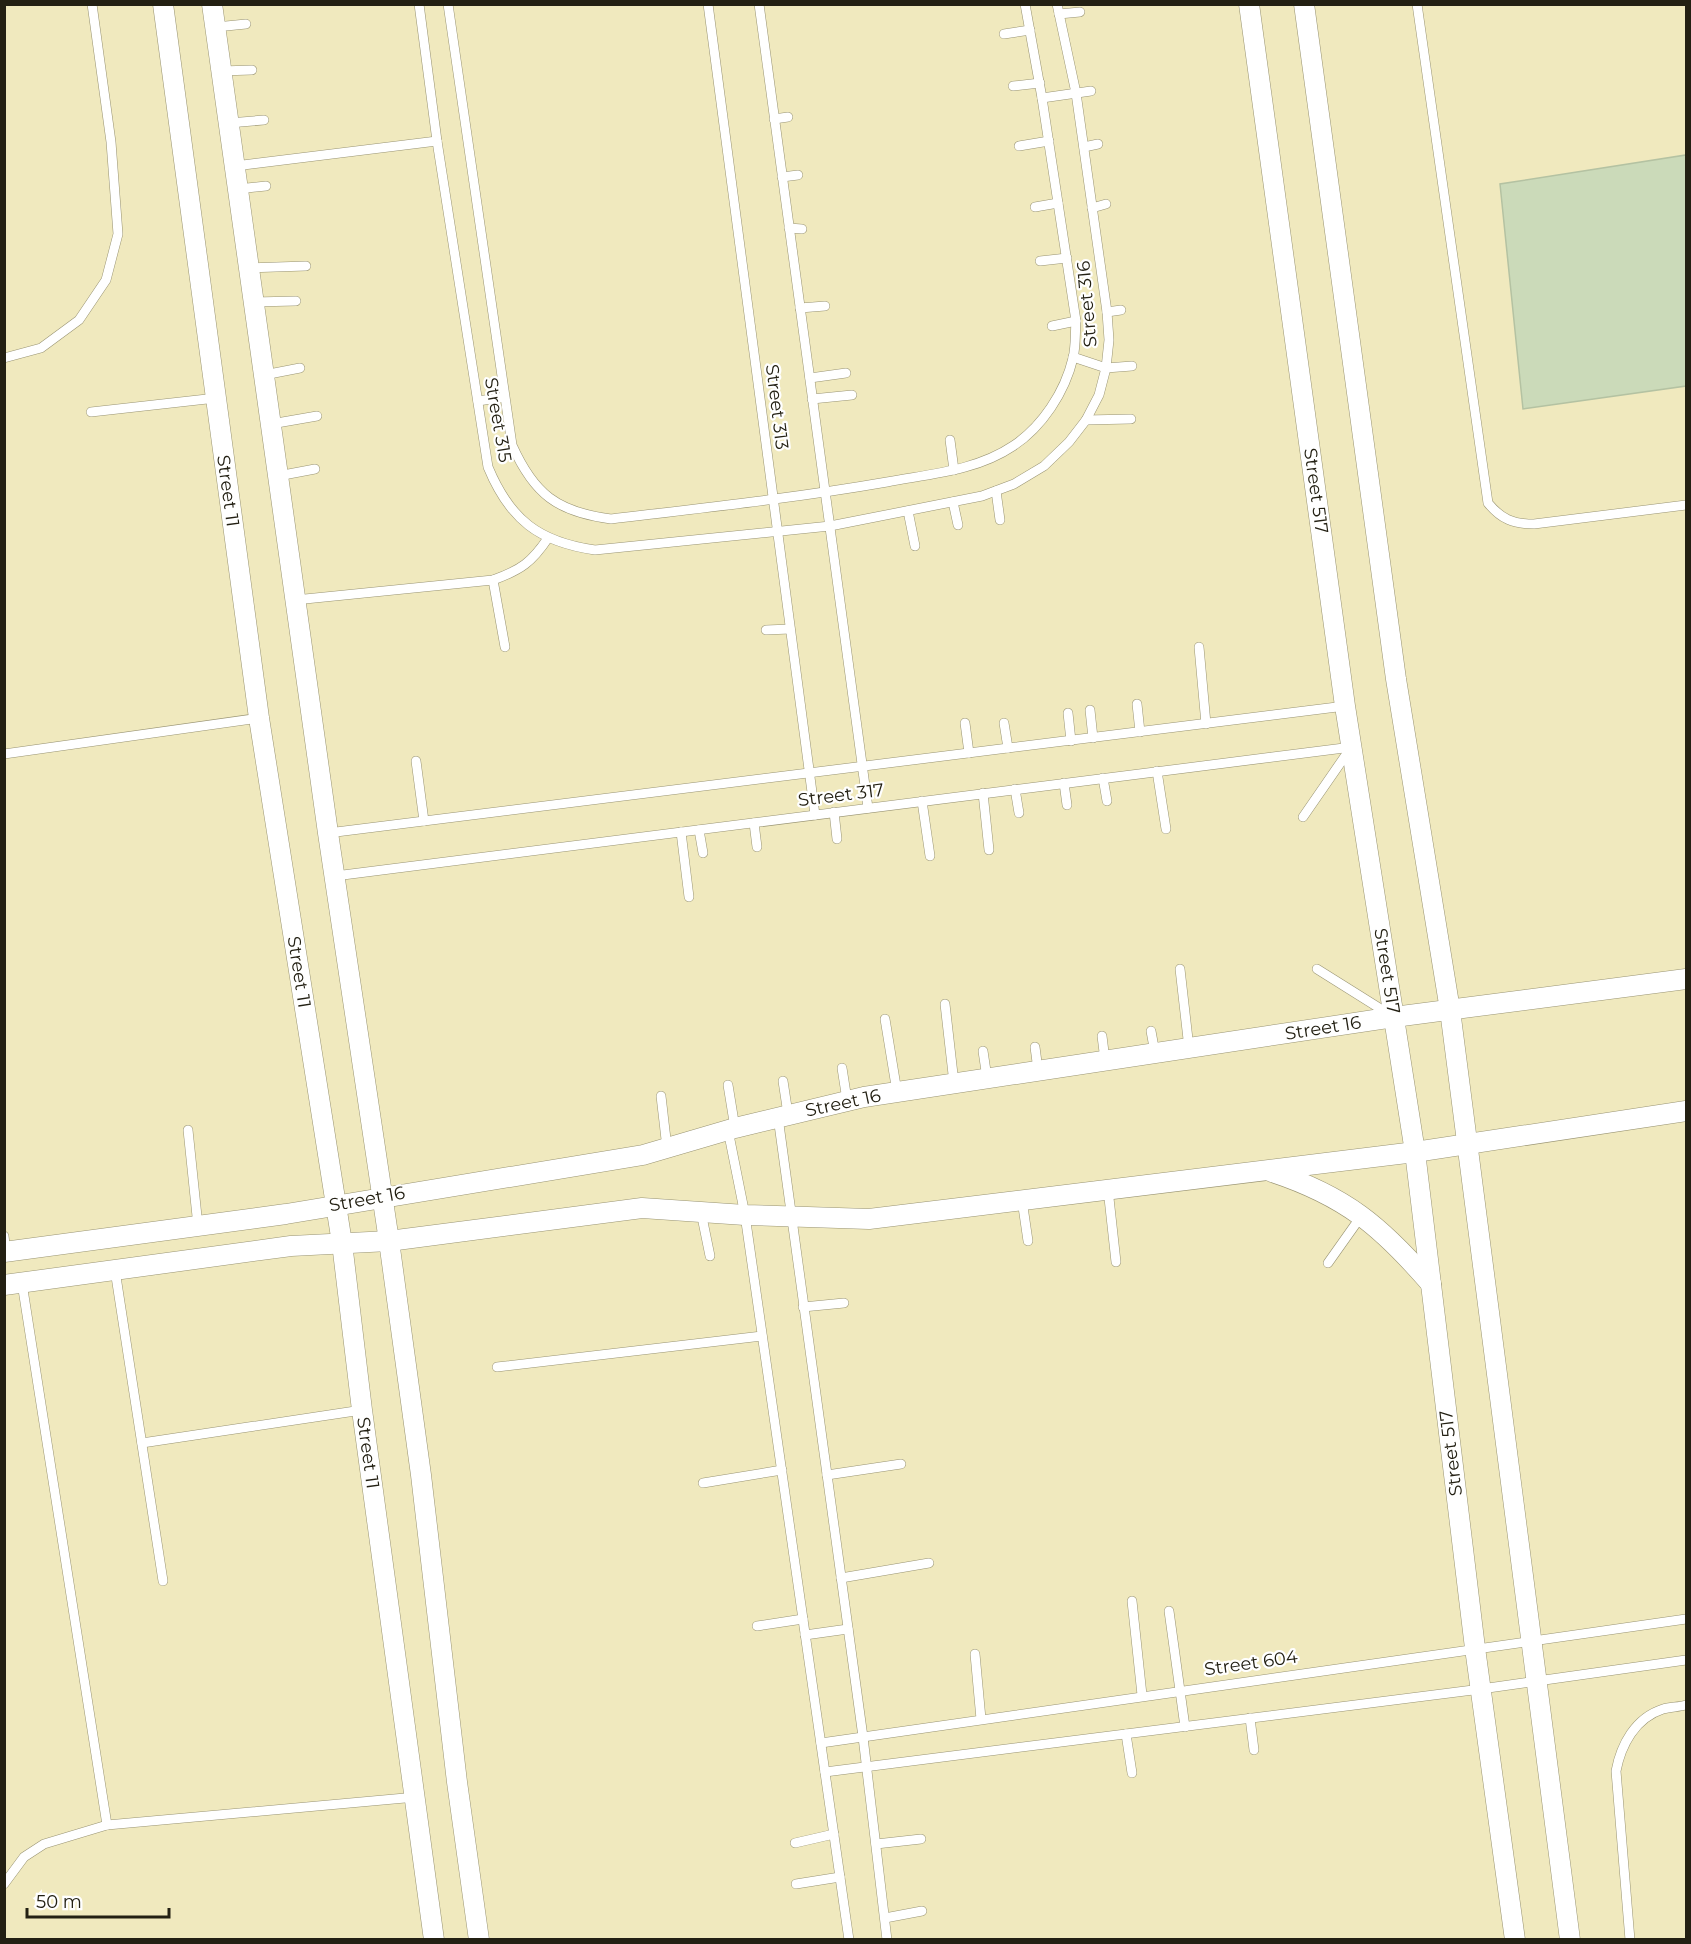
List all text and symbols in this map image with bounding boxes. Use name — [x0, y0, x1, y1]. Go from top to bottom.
street label: Street 316 — [1072, 260, 1102, 348]
street label: Street 313 — [761, 363, 793, 451]
street label: Street 315 — [480, 376, 516, 464]
street label: Street 517 — [1299, 447, 1333, 535]
street label: Street 11 — [212, 454, 244, 528]
street label: Street 317 — [797, 779, 885, 811]
street label: Street 517 — [1369, 927, 1405, 1015]
street label: Street 11 — [282, 935, 316, 1009]
street label: Street 16 — [1283, 1011, 1363, 1045]
street label: Street 16 — [803, 1084, 883, 1122]
street label: Street 16 — [327, 1182, 407, 1216]
street label: Street 517 — [1435, 1409, 1467, 1497]
street label: Street 11 — [352, 1416, 384, 1490]
street label: Street 604 — [1203, 1646, 1299, 1680]
scale bar — [27, 1881, 170, 1919]
text: 50 m — [36, 1891, 82, 1913]

